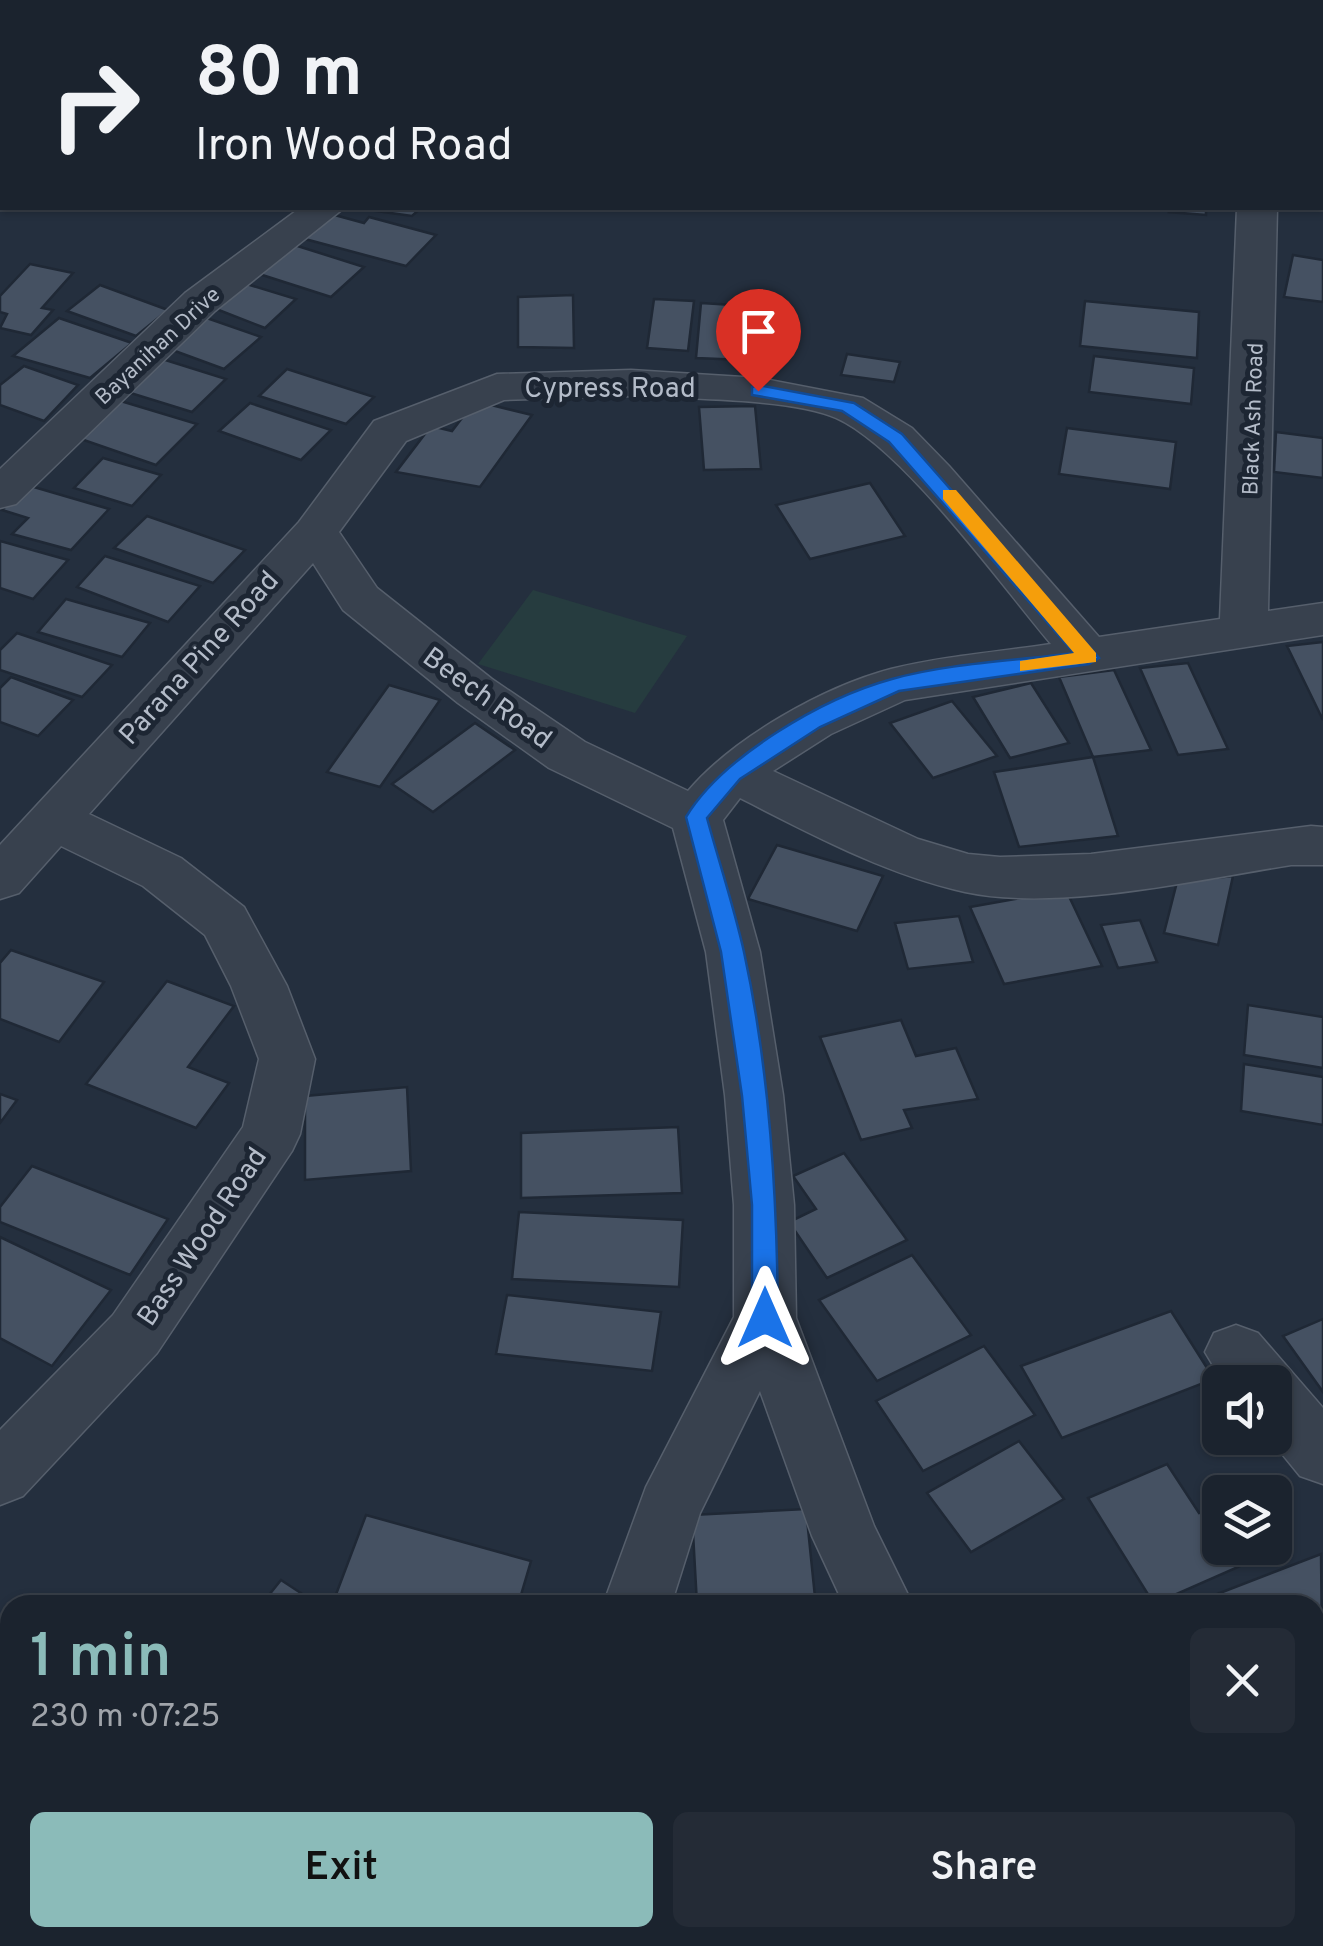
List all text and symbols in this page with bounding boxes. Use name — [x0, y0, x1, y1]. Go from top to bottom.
text: 80 m — [195, 32, 363, 121]
icon: right — [30, 40, 160, 170]
text: Iron Wood Road — [195, 119, 513, 176]
street label: Bayanihan Drive — [91, 282, 227, 412]
pin — [716, 289, 801, 392]
icon: arrive — [731, 304, 786, 359]
street label: Black Ash Road — [1238, 342, 1271, 496]
street label: Cypress Road — [524, 372, 696, 408]
street label: Parana Pine Road — [113, 564, 288, 754]
street label: Beech Road — [415, 641, 558, 758]
street label: Bass Wood Road — [130, 1141, 277, 1334]
position arrow — [713, 1266, 817, 1370]
map controls — [1202, 1365, 1292, 1565]
button: sound — [1202, 1365, 1292, 1455]
button: layers — [1202, 1475, 1292, 1565]
text: 1 min — [30, 1622, 171, 1698]
button: close — [1190, 1628, 1295, 1733]
text: 230 m · 07:25 — [30, 1698, 220, 1738]
button: Exit — [30, 1812, 653, 1927]
button: Share — [673, 1812, 1295, 1927]

